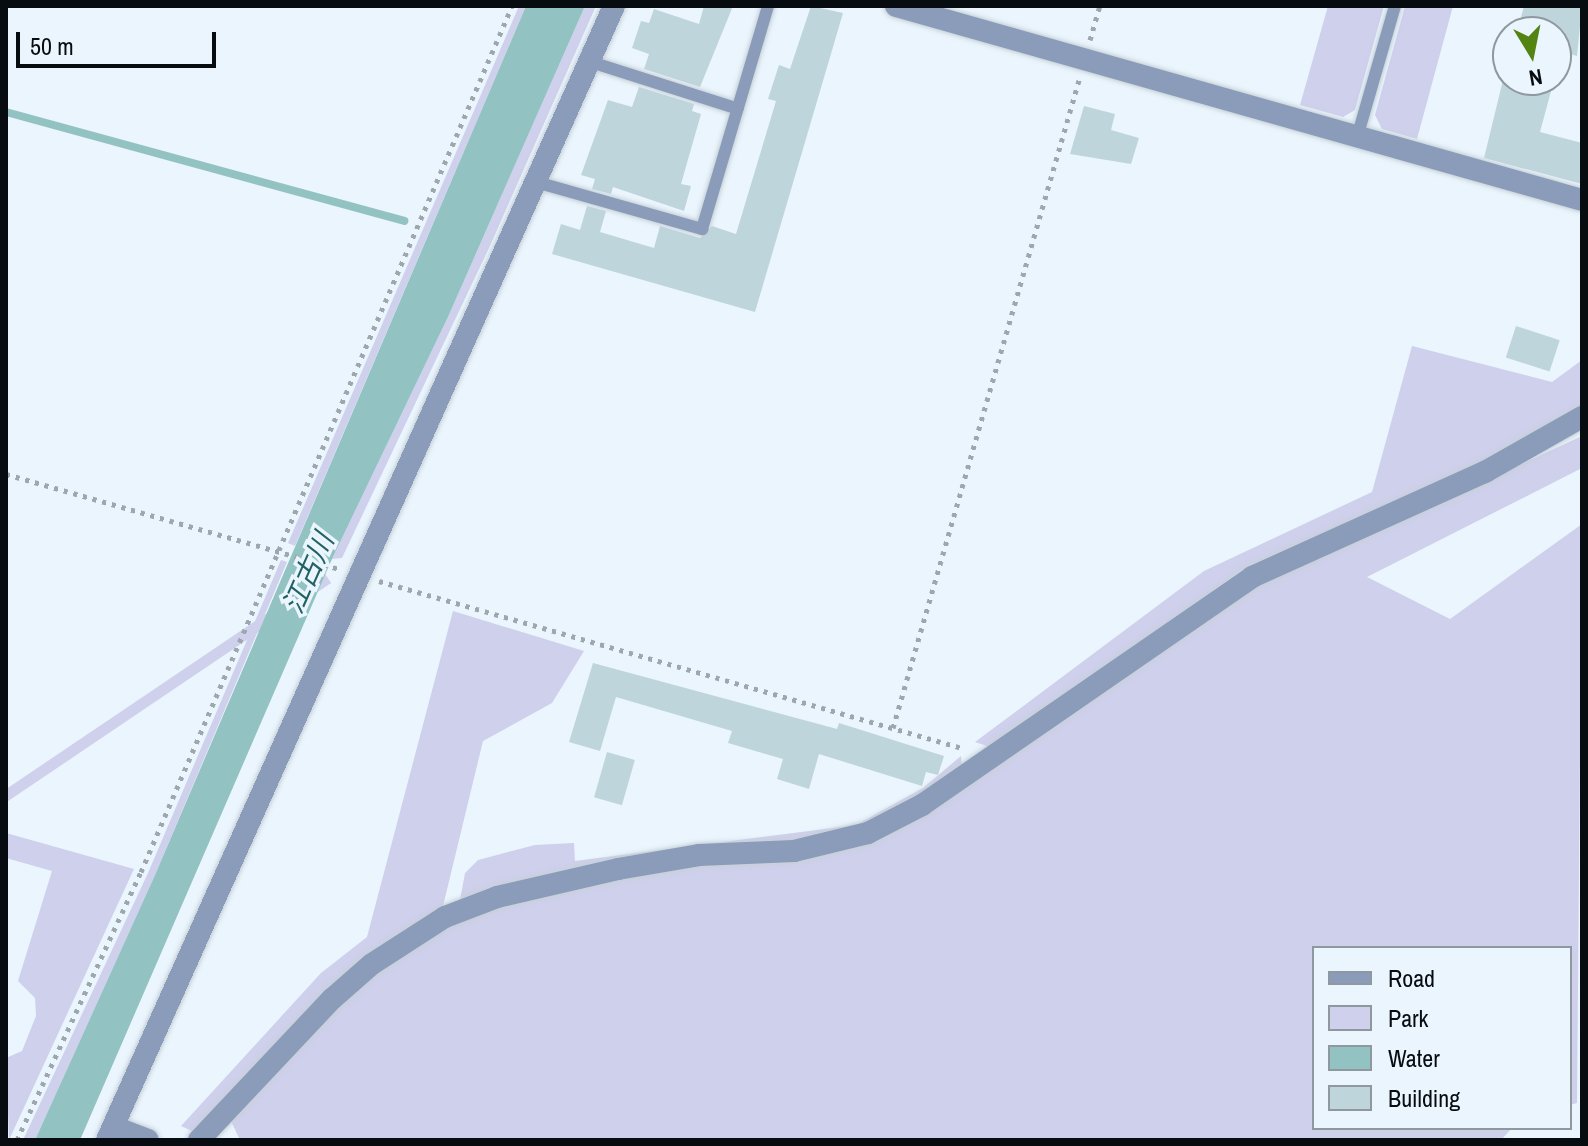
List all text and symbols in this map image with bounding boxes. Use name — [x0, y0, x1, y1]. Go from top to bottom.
scale bar — [20, 16, 220, 66]
north arrow — [1492, 16, 1572, 96]
text: 50 m — [30, 30, 74, 62]
text: N — [1527, 62, 1545, 94]
water label: 江古川 — [276, 528, 340, 618]
legend — [1312, 946, 1572, 1130]
text: Road — [1388, 962, 1435, 994]
text: Park — [1388, 1002, 1428, 1034]
text: Water — [1388, 1042, 1440, 1074]
text: Building — [1388, 1082, 1460, 1114]

